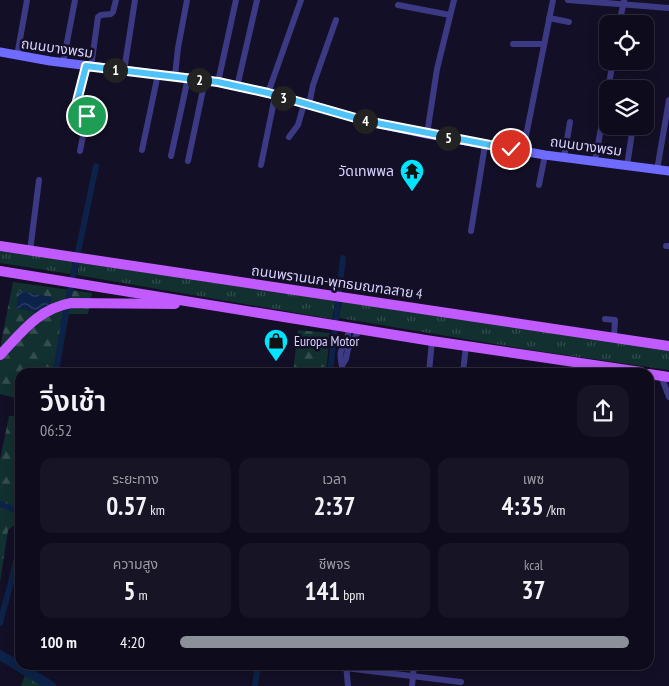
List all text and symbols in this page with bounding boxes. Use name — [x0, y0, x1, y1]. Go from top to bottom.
map controls — [599, 15, 654, 135]
button: locate — [599, 15, 654, 70]
street label: ถนนบางพรม — [20, 34, 94, 62]
pin: 1 — [102, 58, 128, 82]
text: 1 — [112, 61, 119, 79]
pin: 2 — [186, 68, 212, 92]
text: 2 — [196, 71, 203, 89]
button: layers — [599, 80, 654, 135]
pin: 3 — [270, 86, 296, 110]
text: 3 — [280, 89, 287, 107]
pin — [66, 95, 108, 137]
icon: arrive — [73, 102, 101, 130]
pin: 4 — [352, 108, 378, 134]
text: 4 — [362, 112, 369, 130]
pin: 5 — [436, 126, 460, 150]
pin — [490, 128, 532, 170]
text: 5 — [445, 129, 452, 147]
street label: ถนนบางพรม — [549, 132, 623, 160]
icon: check — [497, 135, 525, 163]
temple icon: วัดเทพพล — [399, 158, 425, 192]
place label: วัดเทพพล — [338, 162, 394, 180]
street label: ถนนพรานนก-พุทธมณฑลสาย 4 — [250, 261, 424, 303]
shop icon: Europa Motor — [263, 328, 289, 362]
place label: Europa Motor — [294, 332, 359, 350]
text: วิ่งเช้า — [40, 382, 106, 419]
button: share — [577, 385, 629, 437]
text: 06:52 — [40, 420, 72, 440]
text: ระยะทาง — [112, 470, 159, 488]
text: เวลา — [322, 470, 347, 488]
text: เพซ — [523, 470, 544, 488]
text: 0.57 — [106, 490, 147, 522]
text: 2:37 — [313, 490, 356, 522]
text: 4:35 — [502, 490, 544, 522]
text: km — [147, 501, 165, 519]
text: /km — [544, 501, 565, 519]
text: ความสูง — [113, 555, 158, 573]
text: ชีพจร — [319, 555, 350, 573]
text: kcal — [524, 556, 543, 574]
text: 37 — [522, 574, 545, 606]
text: 5 — [123, 575, 135, 607]
text: 141 — [304, 575, 340, 607]
text: m — [135, 586, 148, 604]
text: bpm — [340, 586, 365, 604]
text: 100 m — [40, 632, 77, 652]
text: 4:20 — [120, 632, 145, 652]

